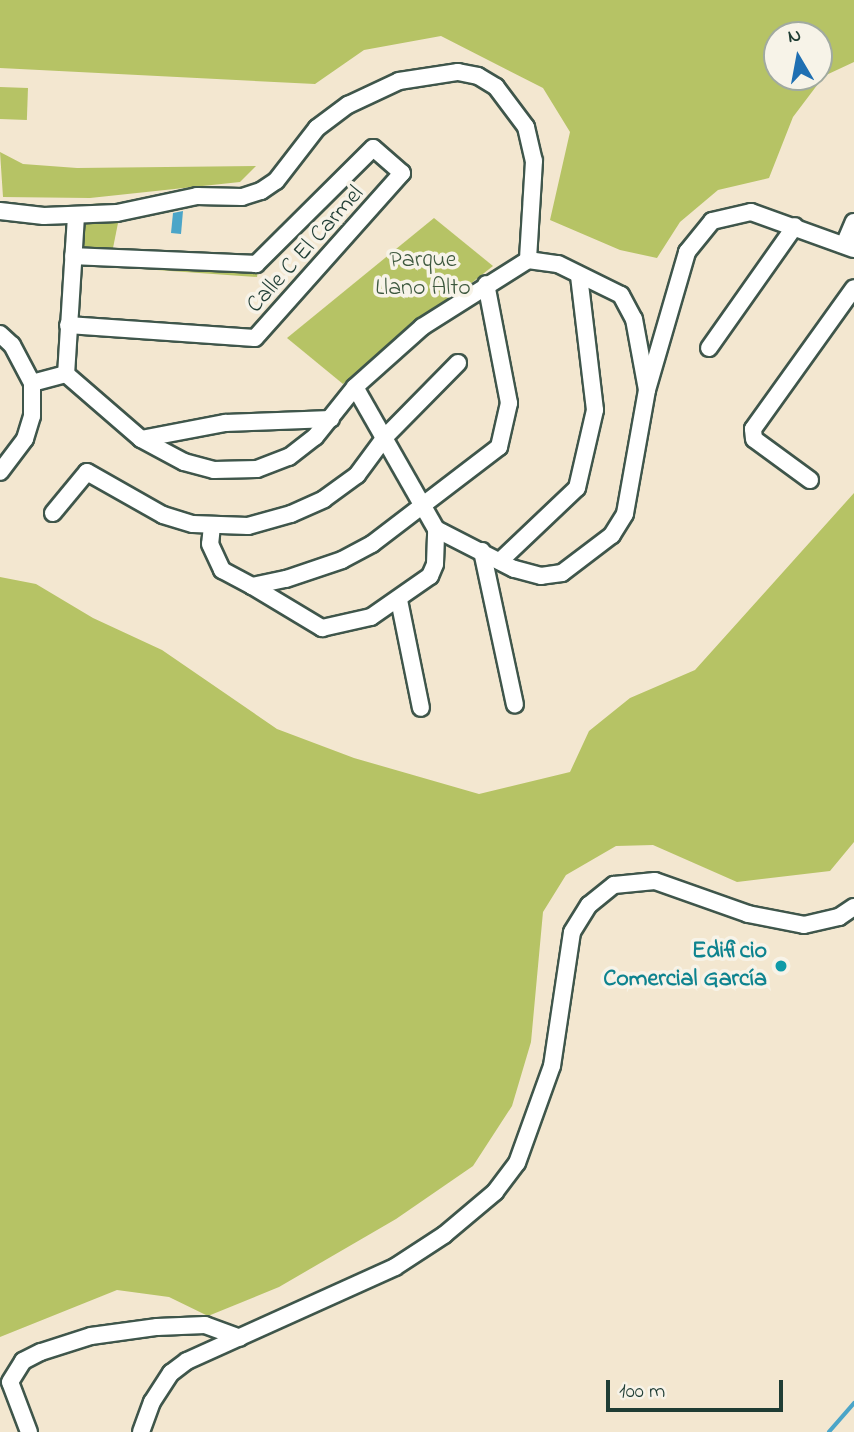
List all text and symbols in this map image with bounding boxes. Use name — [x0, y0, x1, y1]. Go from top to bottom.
north arrow — [763, 21, 833, 91]
text: N — [786, 22, 803, 51]
street label: Calle C El Carmel — [241, 180, 371, 320]
park label: Parque Llano Alto — [375, 247, 471, 303]
place label: Edificio Comercial García — [603, 938, 767, 994]
marker: Edificio Comercial García — [773, 958, 789, 974]
scale bar — [609, 1366, 786, 1410]
text: 100 m — [619, 1377, 665, 1407]

